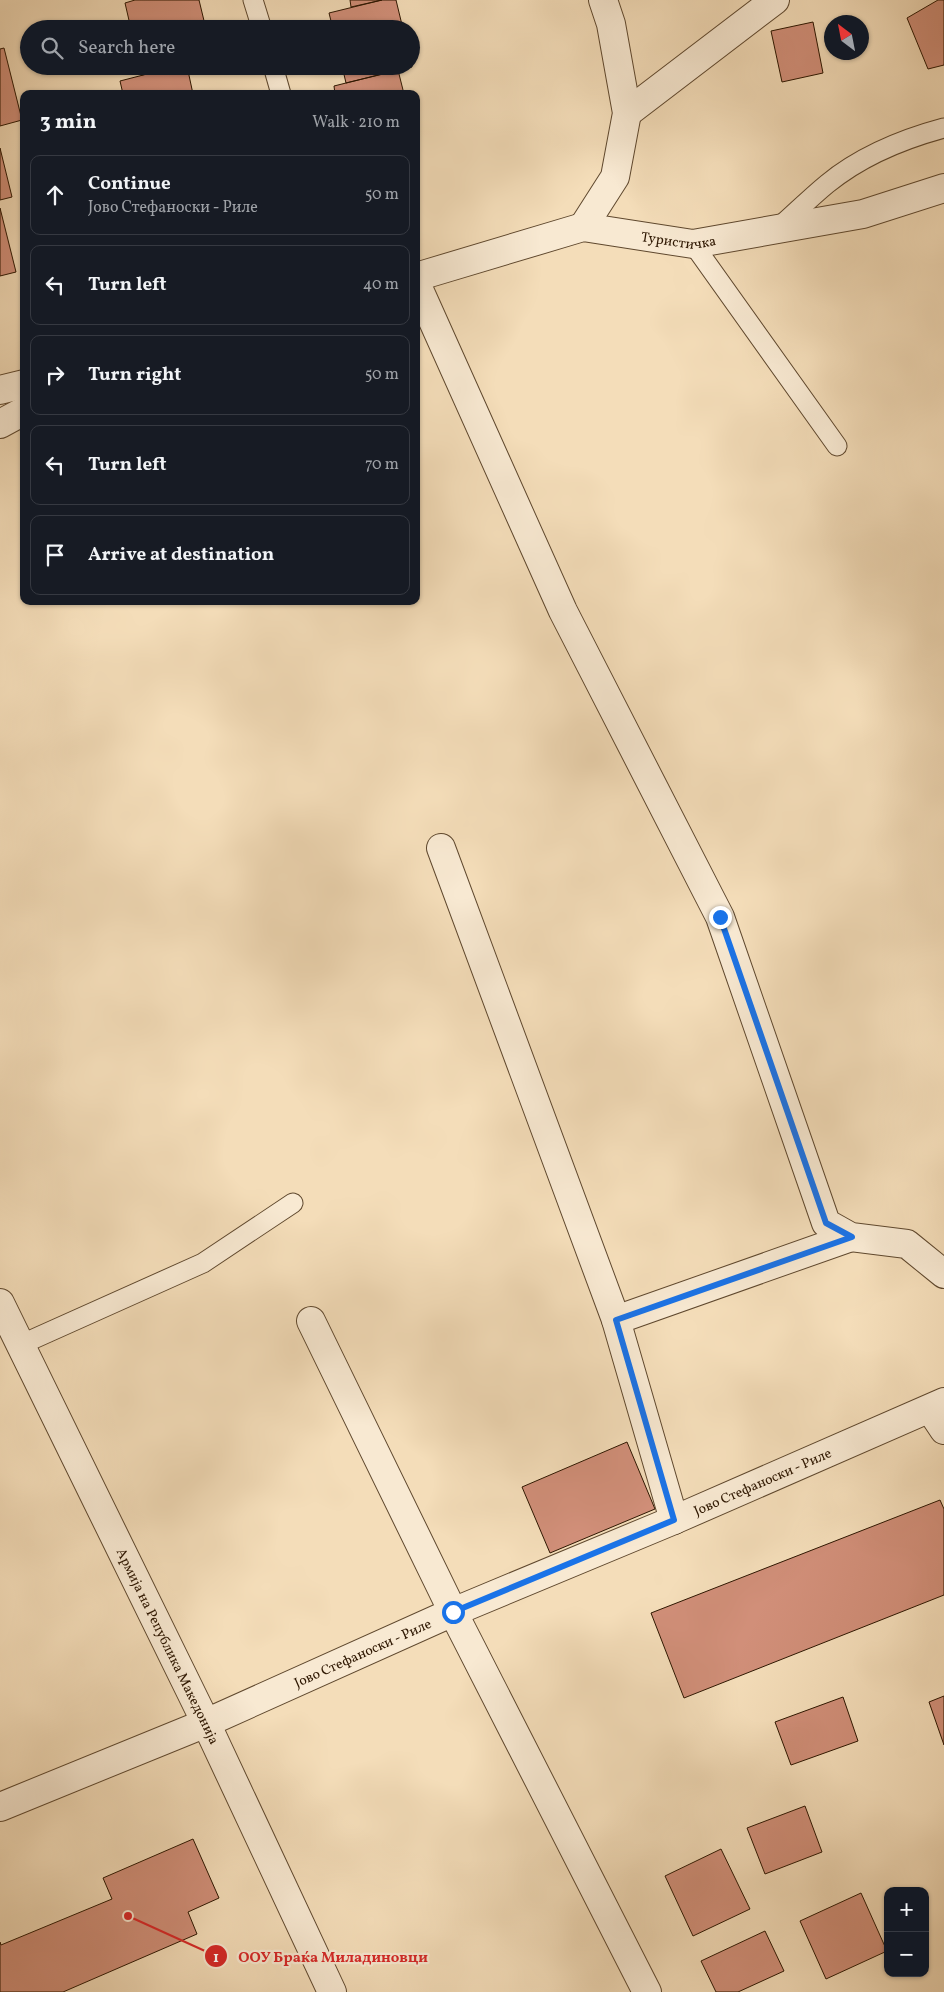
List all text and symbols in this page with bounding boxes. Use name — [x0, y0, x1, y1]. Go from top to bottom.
north arrow — [824, 15, 869, 60]
search box — [20, 20, 420, 75]
icon: search — [38, 34, 66, 62]
text: Search here — [78, 35, 175, 61]
text: 3 min — [40, 108, 96, 137]
text: Walk · 210 m — [312, 112, 400, 134]
text: Continue — [88, 171, 171, 197]
icon: ahead — [41, 181, 69, 209]
text: 50 m — [365, 184, 399, 206]
text: Јово Стефаноски - Риле — [88, 197, 258, 219]
street label: Туристичка — [640, 228, 718, 255]
icon: left — [41, 271, 69, 299]
text: Turn left — [88, 272, 167, 298]
text: 40 m — [363, 274, 399, 296]
icon: right — [41, 361, 69, 389]
text: Turn right — [88, 362, 181, 388]
text: 50 m — [365, 364, 399, 386]
icon: left — [41, 451, 69, 479]
text: Turn left — [88, 452, 167, 478]
text: 70 m — [365, 454, 399, 476]
icon: arrive — [41, 541, 69, 569]
text: Arrive at destination — [88, 542, 274, 568]
route end — [709, 906, 732, 929]
street label: Јово Стефаноски - Риле — [691, 1444, 835, 1521]
street label: Армија на Република Македонија — [111, 1545, 223, 1748]
route start — [442, 1601, 465, 1624]
street label: Јово Стефаноски - Риле — [291, 1615, 435, 1693]
map controls — [884, 1887, 929, 1977]
button: + — [884, 1887, 929, 1932]
button: − — [884, 1932, 929, 1977]
callout: ООУ Браќа Миладиновци — [203, 1941, 438, 1971]
text: 1 — [213, 1948, 219, 1969]
text: ООУ Браќа Миладиновци — [238, 1948, 428, 1969]

